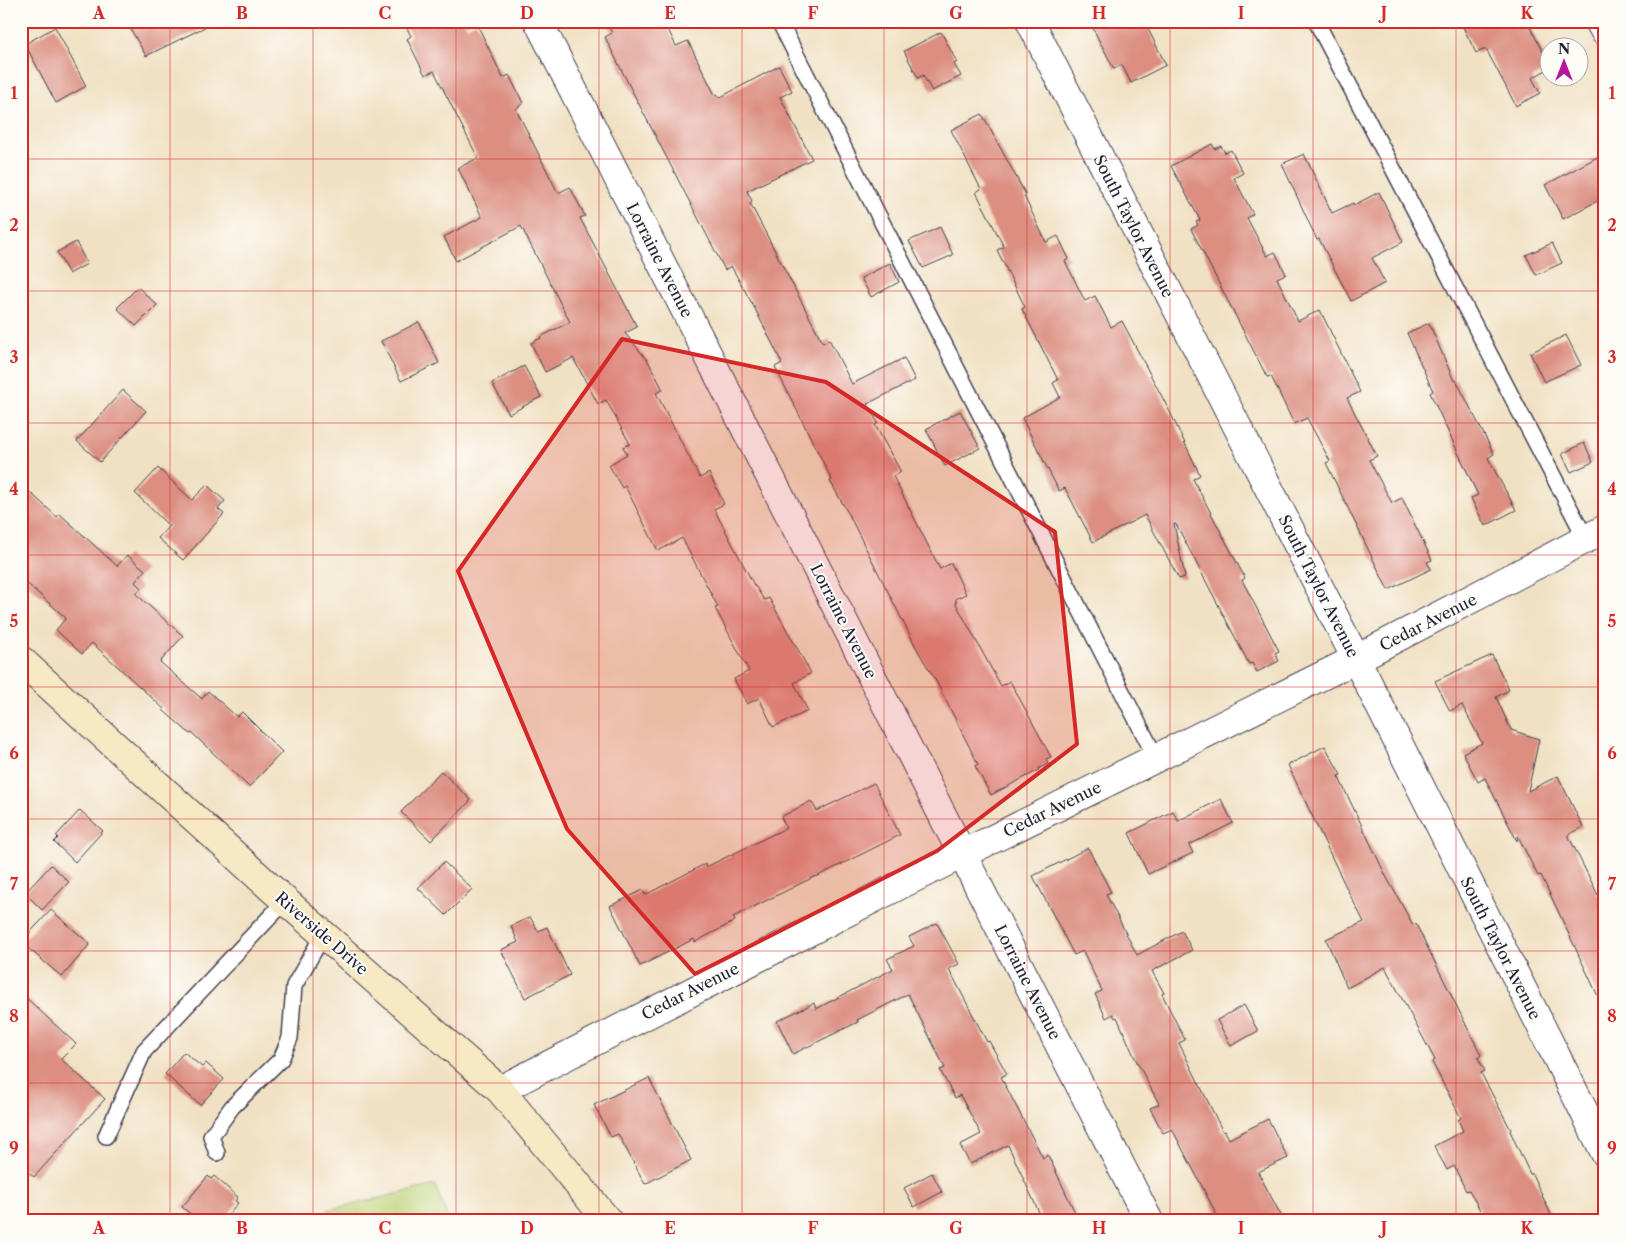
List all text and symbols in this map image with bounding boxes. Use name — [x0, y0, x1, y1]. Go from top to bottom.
text: A — [92, 3, 106, 23]
text: B — [236, 3, 248, 23]
text: C — [379, 3, 391, 23]
text: D — [520, 3, 534, 23]
text: E — [664, 3, 676, 23]
text: F — [808, 3, 819, 23]
text: G — [949, 3, 963, 23]
text: H — [1092, 3, 1106, 23]
text: I — [1238, 3, 1245, 23]
text: J — [1378, 3, 1387, 23]
text: K — [1521, 3, 1535, 23]
north arrow — [1538, 38, 1588, 88]
text: N — [1558, 40, 1570, 58]
text: 1 — [10, 83, 18, 103]
text: 1 — [1608, 83, 1616, 103]
street label: South Taylor Avenue — [1089, 151, 1179, 301]
street label: Lorraine Avenue — [622, 199, 698, 321]
text: 2 — [9, 215, 19, 235]
text: 2 — [1607, 215, 1617, 235]
text: 3 — [9, 347, 19, 367]
text: 3 — [1607, 347, 1617, 367]
text: 4 — [9, 479, 19, 499]
text: 4 — [1607, 479, 1617, 499]
street label: South Taylor Avenue — [1274, 511, 1364, 661]
street label: Lorraine Avenue — [806, 560, 882, 682]
street label: Cedar Avenue — [1376, 589, 1480, 655]
text: 5 — [10, 611, 19, 631]
text: 5 — [1608, 611, 1617, 631]
text: 6 — [9, 743, 19, 763]
text: 6 — [1607, 743, 1617, 763]
street label: Cedar Avenue — [1000, 777, 1104, 841]
street label: South Taylor Avenue — [1456, 873, 1546, 1023]
text: 7 — [10, 874, 19, 894]
text: 7 — [1608, 874, 1617, 894]
street label: Riverside Drive — [271, 887, 373, 979]
street label: Lorraine Avenue — [990, 921, 1066, 1043]
street label: Cedar Avenue — [638, 958, 742, 1024]
text: 8 — [9, 1006, 19, 1026]
text: 8 — [1607, 1006, 1617, 1026]
text: 9 — [9, 1138, 19, 1158]
text: 9 — [1607, 1138, 1617, 1158]
text: A — [92, 1218, 106, 1238]
text: B — [236, 1218, 248, 1238]
text: C — [379, 1218, 391, 1238]
text: D — [520, 1218, 534, 1238]
text: E — [664, 1218, 676, 1238]
text: F — [808, 1218, 819, 1238]
text: G — [949, 1218, 963, 1238]
text: H — [1092, 1218, 1106, 1238]
text: I — [1238, 1218, 1245, 1238]
text: J — [1378, 1218, 1387, 1238]
text: K — [1521, 1218, 1535, 1238]

